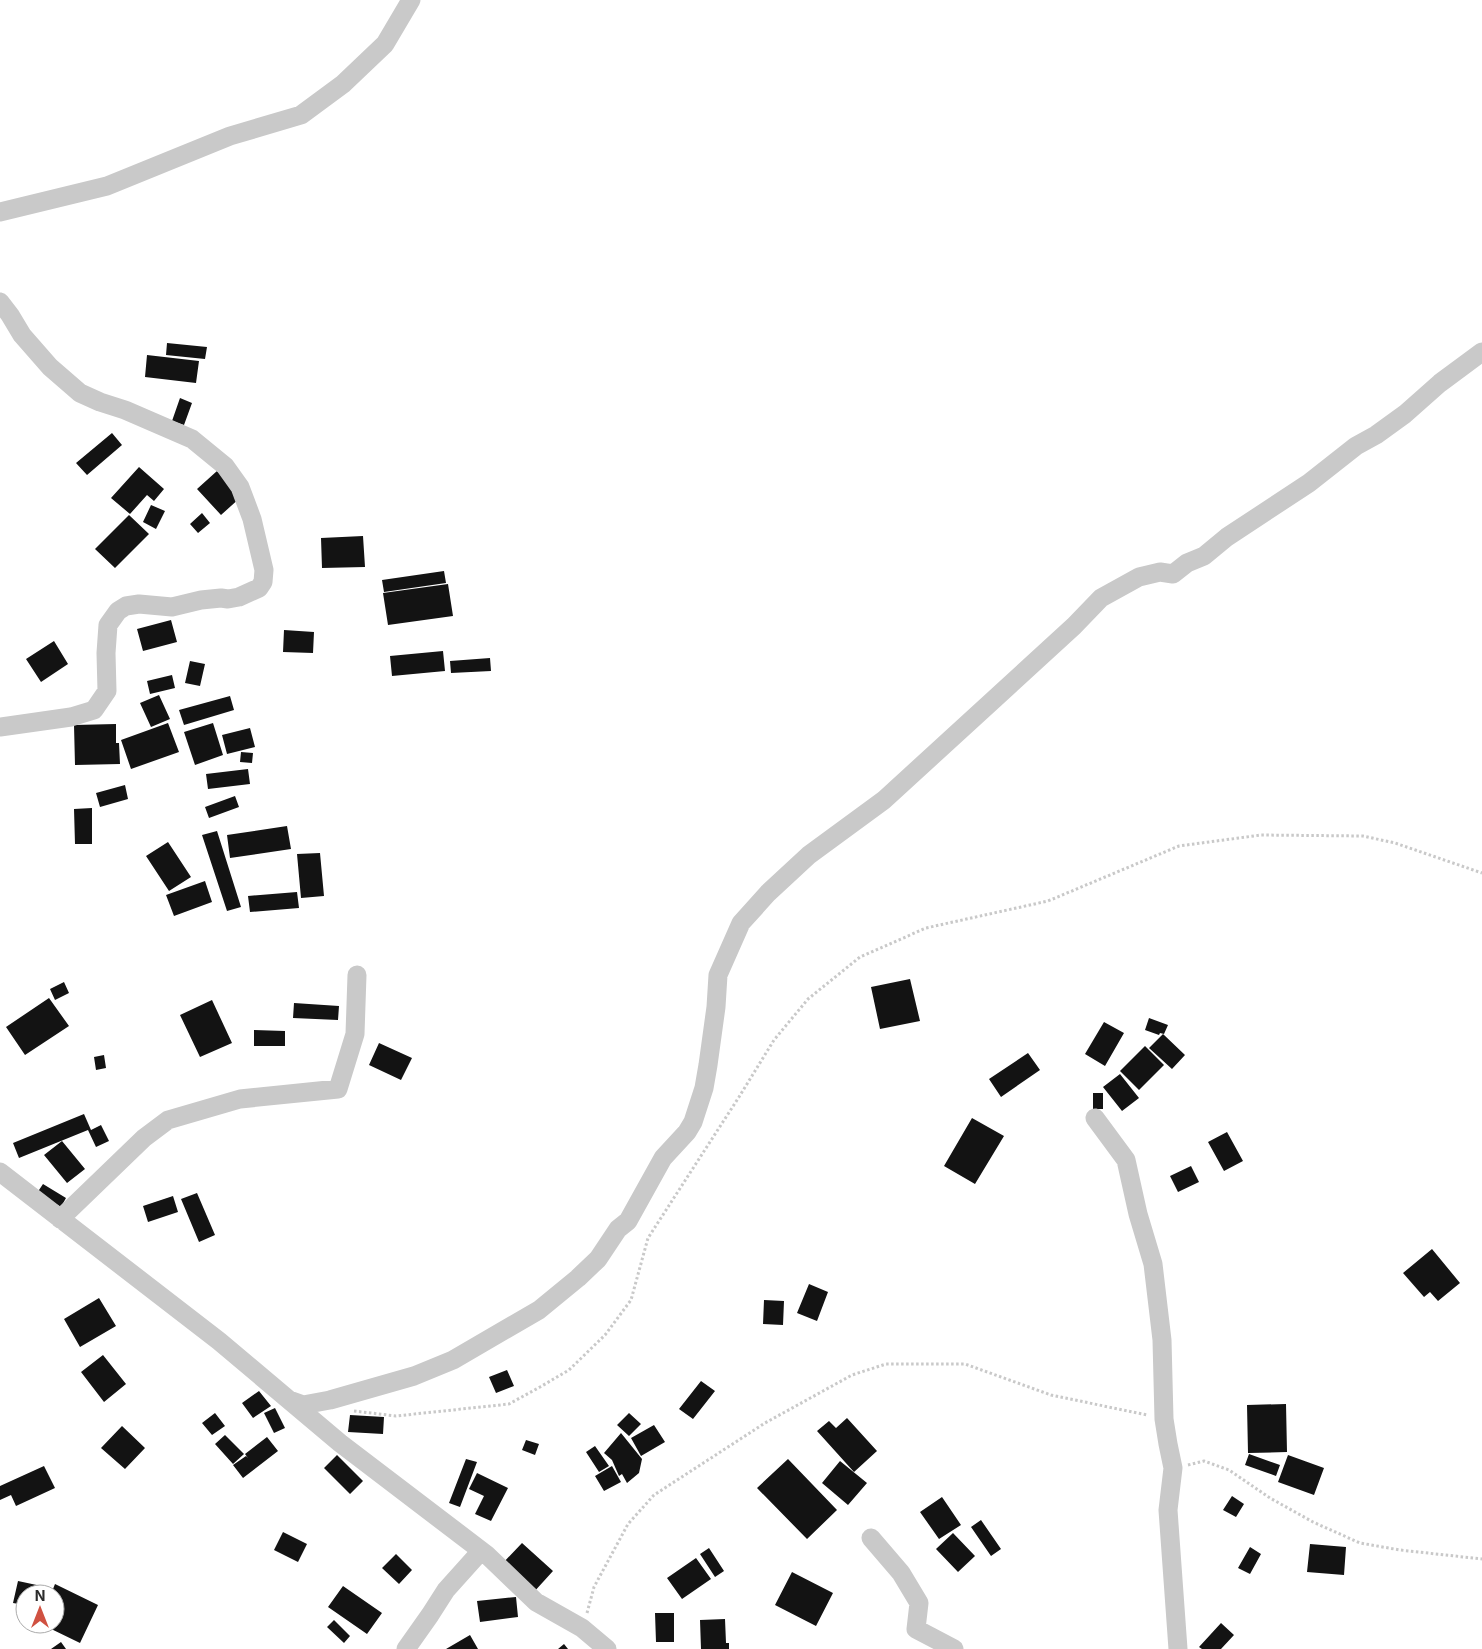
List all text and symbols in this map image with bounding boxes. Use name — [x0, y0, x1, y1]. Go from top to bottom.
north arrow — [15, 1584, 65, 1634]
text: N — [35, 1587, 45, 1604]

